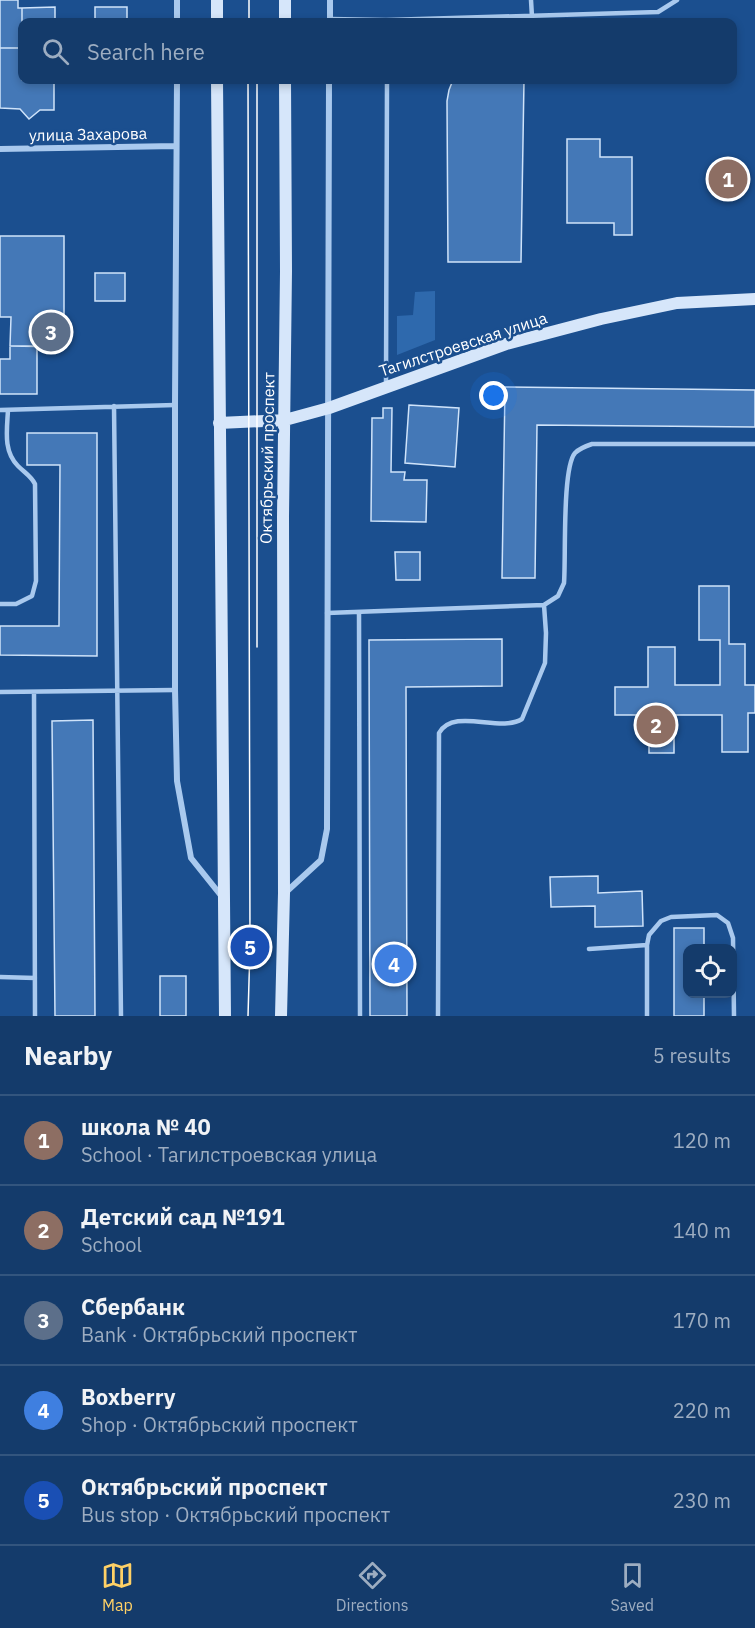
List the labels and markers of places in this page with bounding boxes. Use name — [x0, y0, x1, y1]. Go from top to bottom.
pin: 1 — [708, 156, 748, 201]
pin: 3 — [32, 310, 70, 354]
pin: 2 — [636, 702, 676, 748]
pin: 5 — [230, 924, 270, 970]
pin: 4 — [374, 942, 414, 986]

